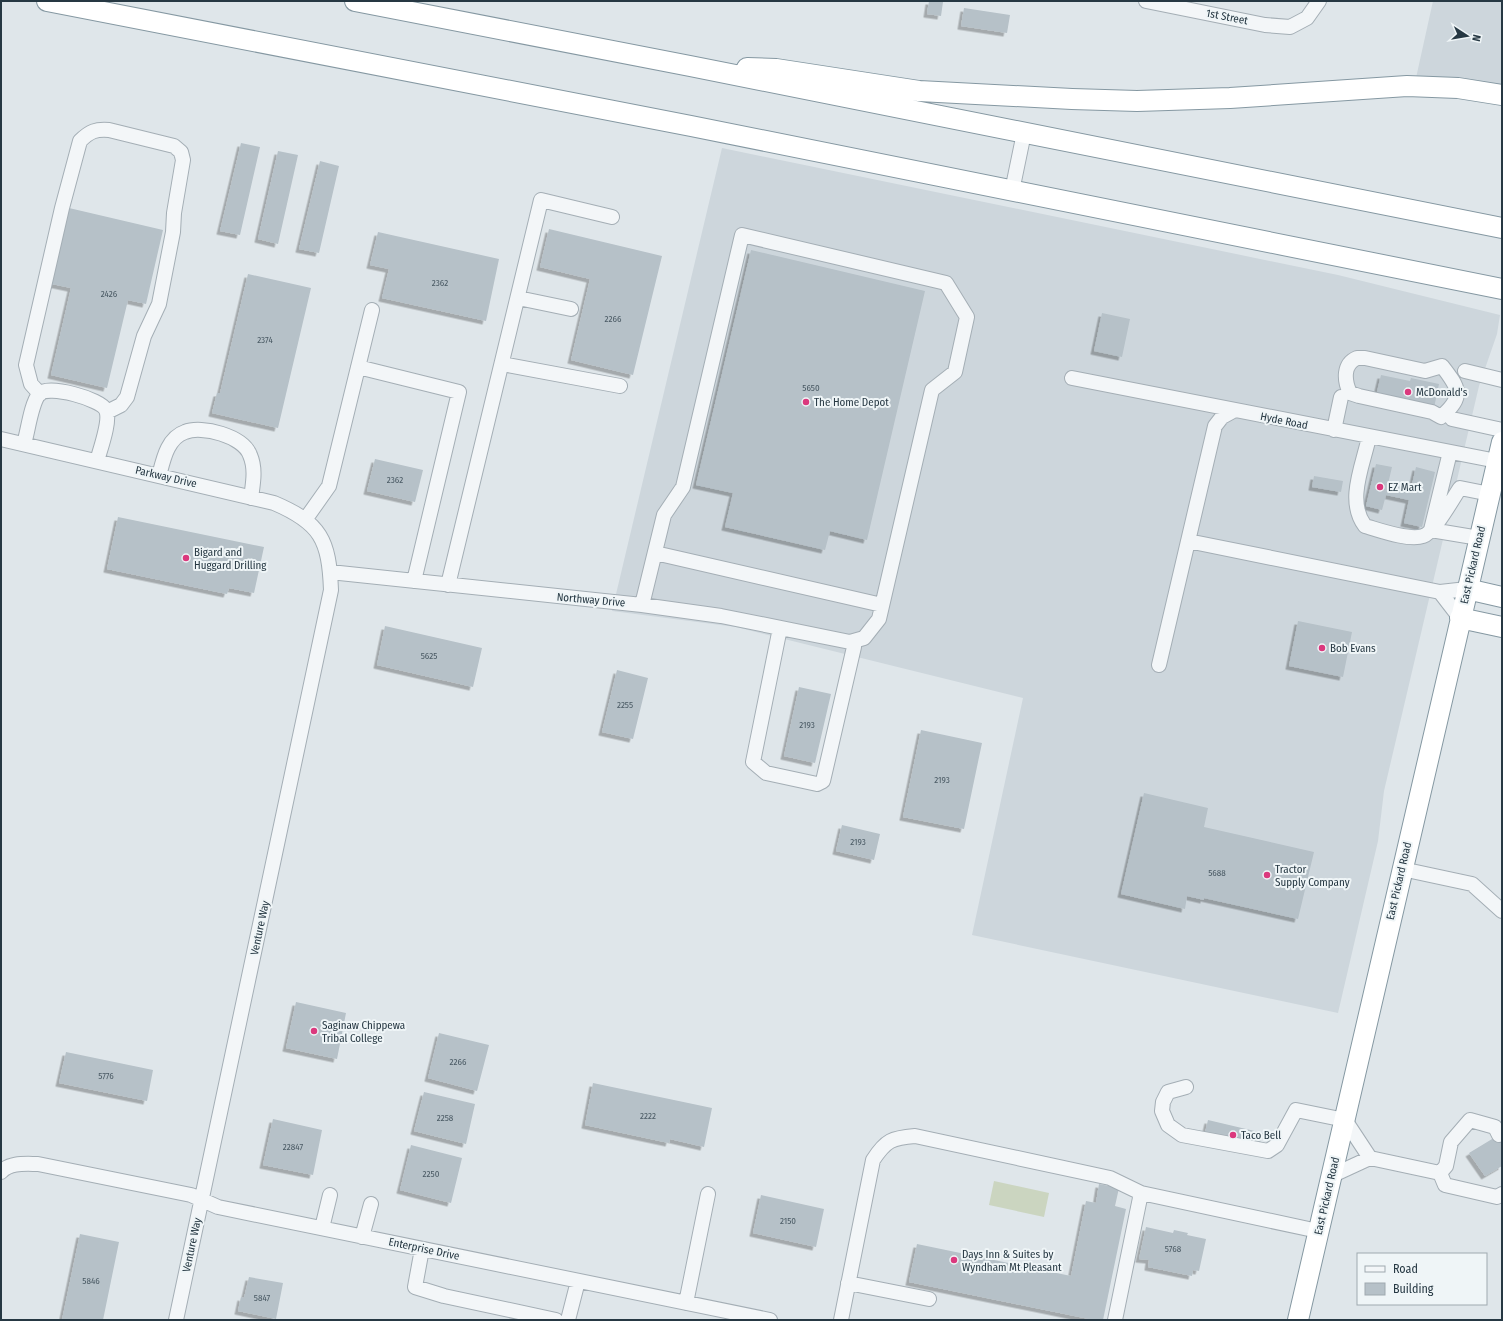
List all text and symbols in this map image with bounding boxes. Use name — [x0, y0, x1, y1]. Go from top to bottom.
street label: 1st Street — [1205, 7, 1249, 27]
north arrow — [1447, 16, 1487, 56]
text: N — [1469, 33, 1483, 43]
house number: 2362 — [432, 278, 448, 288]
house number: 2426 — [101, 289, 118, 299]
house number: 2266 — [605, 314, 622, 324]
house number: 2374 — [257, 335, 273, 345]
house number: 5650 — [802, 383, 820, 393]
place label: McDonald's — [1416, 386, 1468, 399]
marker: McDonald's — [1403, 387, 1413, 397]
place label: The Home Depot — [814, 396, 889, 409]
marker: The Home Depot — [801, 397, 811, 407]
street label: Hyde Road — [1259, 410, 1309, 432]
street label: Parkway Drive — [134, 464, 198, 490]
house number: 2362 — [387, 475, 403, 485]
place label: EZ Mart — [1388, 481, 1422, 494]
marker: EZ Mart — [1375, 482, 1385, 492]
street label: East Pickard Road — [1458, 525, 1488, 605]
place label: Bigard and Huggard Drilling — [194, 546, 267, 572]
marker: Bigard and Huggard Drilling — [181, 553, 191, 563]
street label: Northway Drive — [556, 591, 626, 609]
place label: Bob Evans — [1330, 642, 1376, 655]
marker: Bob Evans — [1317, 643, 1327, 653]
house number: 5625 — [421, 651, 437, 661]
house number: 2255 — [617, 700, 633, 710]
house number: 2193 — [799, 720, 815, 730]
house number: 2193 — [934, 775, 950, 785]
house number: 2193 — [850, 837, 866, 847]
street label: East Pickard Road — [1384, 841, 1414, 921]
place label: Tractor Supply Company — [1275, 863, 1350, 889]
house number: 5688 — [1208, 868, 1226, 878]
marker: Tractor Supply Company — [1262, 870, 1272, 880]
street label: Venture Way — [248, 899, 272, 956]
place label: Saginaw Chippewa Tribal College — [322, 1019, 405, 1045]
marker: Saginaw Chippewa Tribal College — [309, 1026, 319, 1036]
house number: 2266 — [450, 1057, 467, 1067]
house number: 5776 — [98, 1071, 114, 1081]
house number: 2222 — [640, 1111, 656, 1121]
house number: 2258 — [437, 1113, 454, 1123]
place label: Taco Bell — [1241, 1129, 1281, 1142]
marker: Taco Bell — [1228, 1130, 1238, 1140]
house number: 22847 — [283, 1142, 303, 1152]
street label: East Pickard Road — [1312, 1156, 1342, 1236]
house number: 2250 — [423, 1169, 440, 1179]
street label: Venture Way — [180, 1216, 204, 1273]
house number: 2150 — [780, 1216, 796, 1226]
street label: Enterprise Drive — [387, 1235, 461, 1263]
house number: 5768 — [1165, 1244, 1182, 1254]
place label: Days Inn & Suites by Wyndham Mt Pleasant — [962, 1248, 1062, 1274]
legend — [1357, 1253, 1487, 1305]
marker: Days Inn & Suites by Wyndham Mt Pleasant — [949, 1255, 959, 1265]
text: Road — [1393, 1262, 1418, 1276]
house number: 5846 — [82, 1276, 100, 1286]
text: Building — [1393, 1282, 1434, 1296]
house number: 5847 — [254, 1293, 271, 1303]

